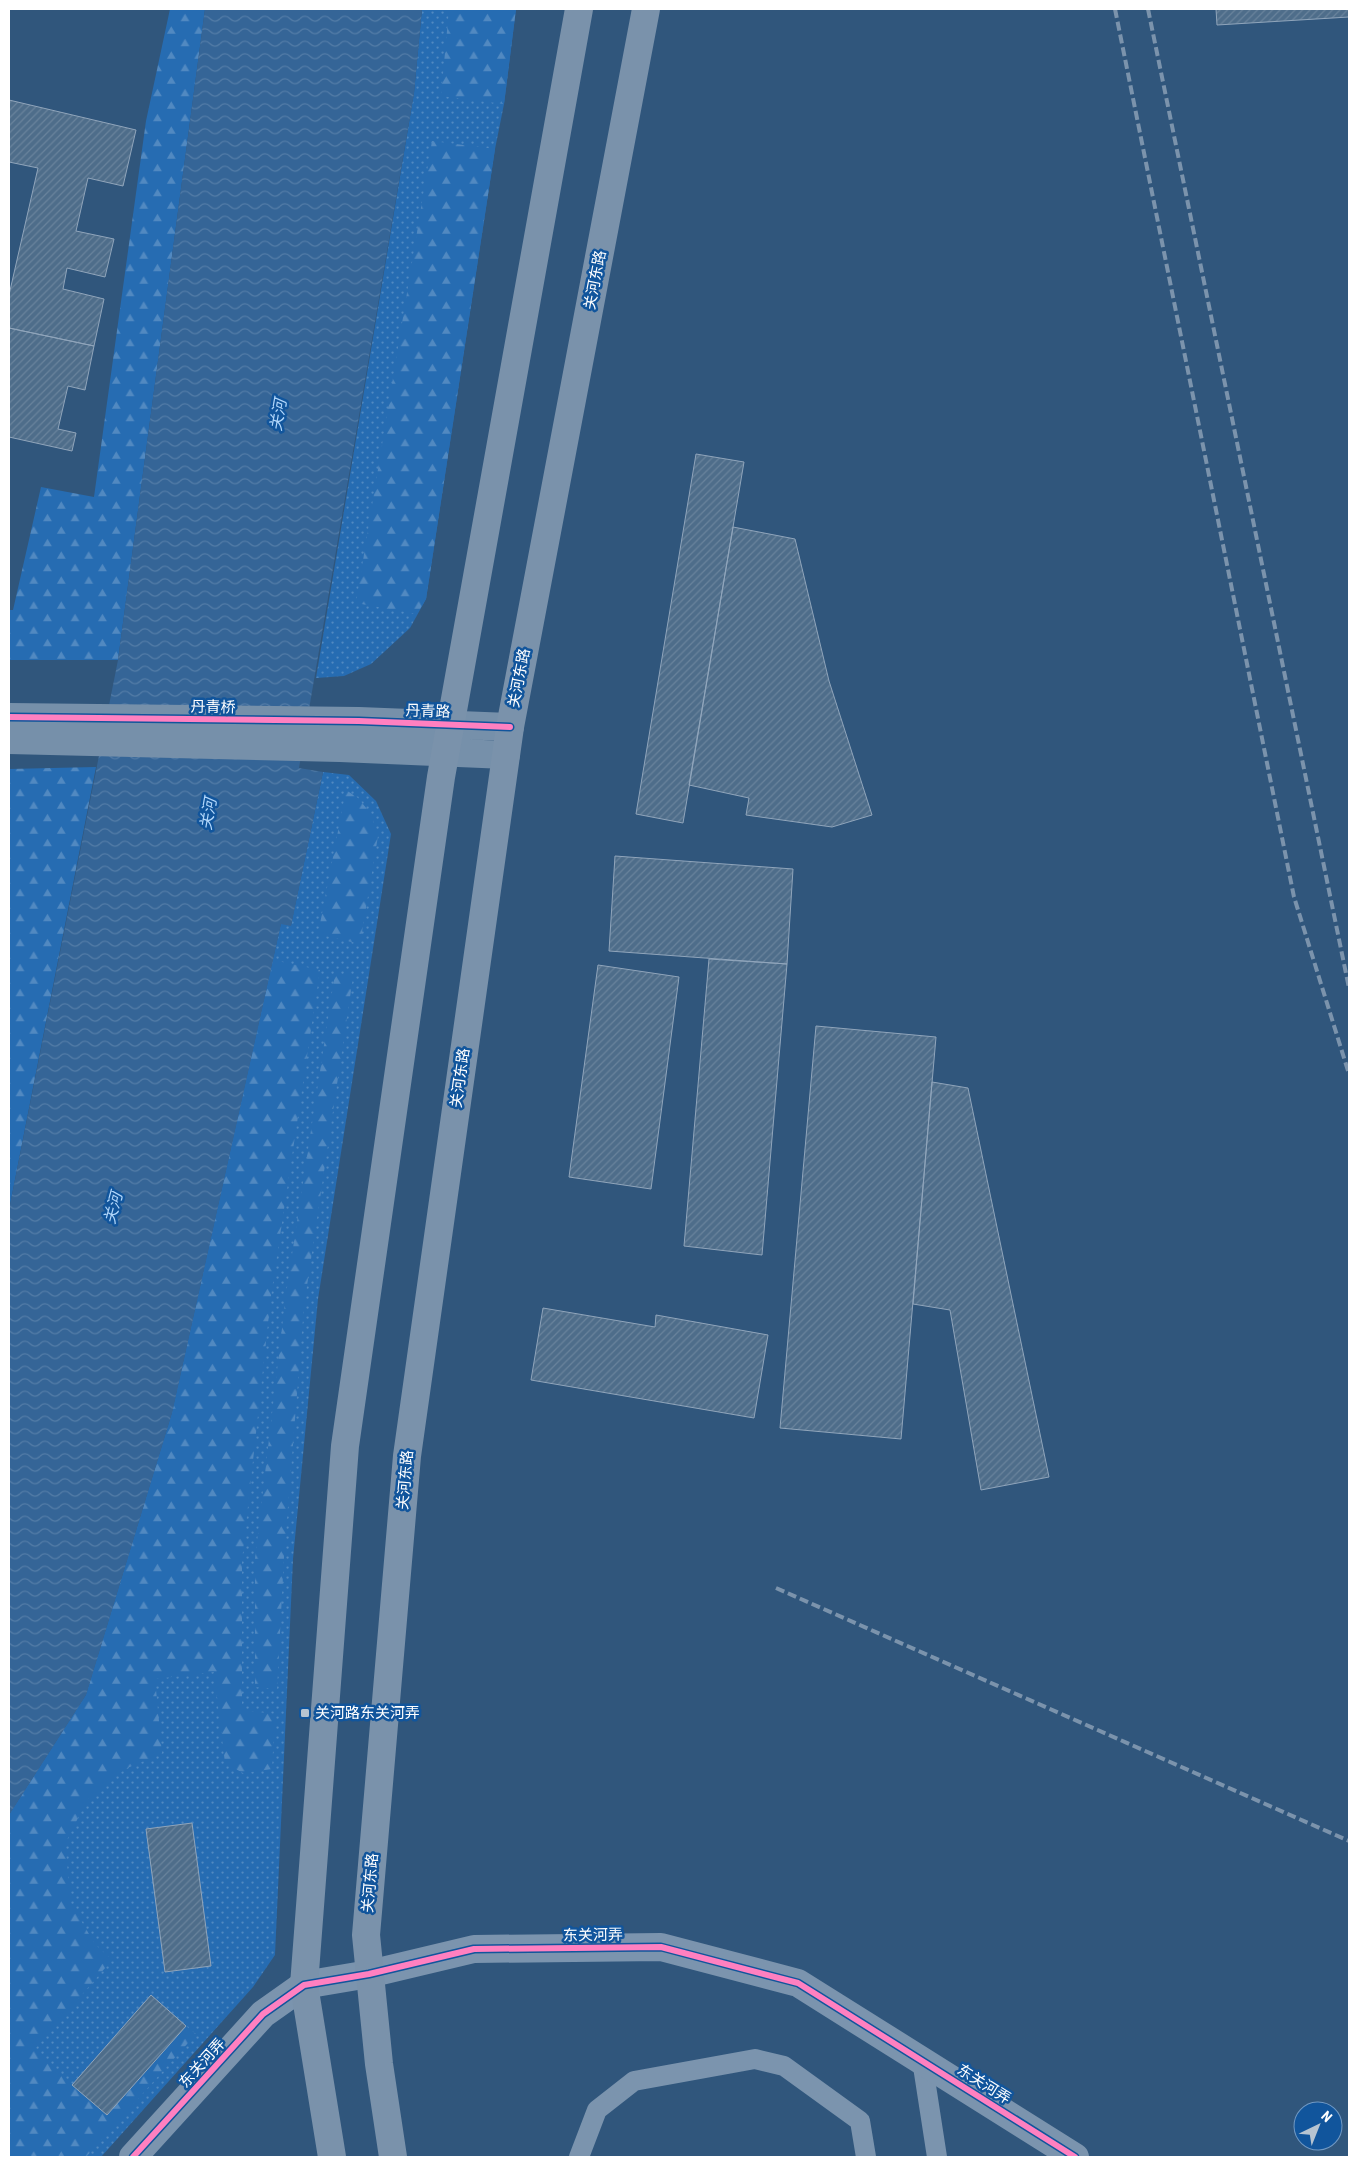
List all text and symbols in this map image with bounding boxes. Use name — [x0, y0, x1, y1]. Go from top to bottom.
street label: 关河东路 — [580, 249, 610, 311]
water label: 关河 — [266, 395, 291, 432]
street label: 关河东路 — [504, 647, 534, 709]
street label: 丹青桥 — [190, 698, 236, 716]
street label: 丹青路 — [405, 701, 451, 721]
water label: 关河 — [196, 794, 221, 831]
street label: 关河东路 — [447, 1047, 473, 1109]
water label: 关河 — [100, 1187, 127, 1226]
street label: 关河东路 — [393, 1449, 417, 1511]
place label: 关河路东关河弄 — [315, 1704, 420, 1722]
marker: 关河路东关河弄 — [299, 1707, 311, 1719]
street label: 关河东路 — [358, 1852, 382, 1914]
street label: 东关河弄 — [563, 1925, 623, 1945]
street label: 东关河弄 — [175, 2035, 229, 2091]
street label: 东关河弄 — [954, 2060, 1014, 2108]
north arrow — [1293, 2101, 1343, 2151]
text: N — [1318, 2108, 1335, 2125]

